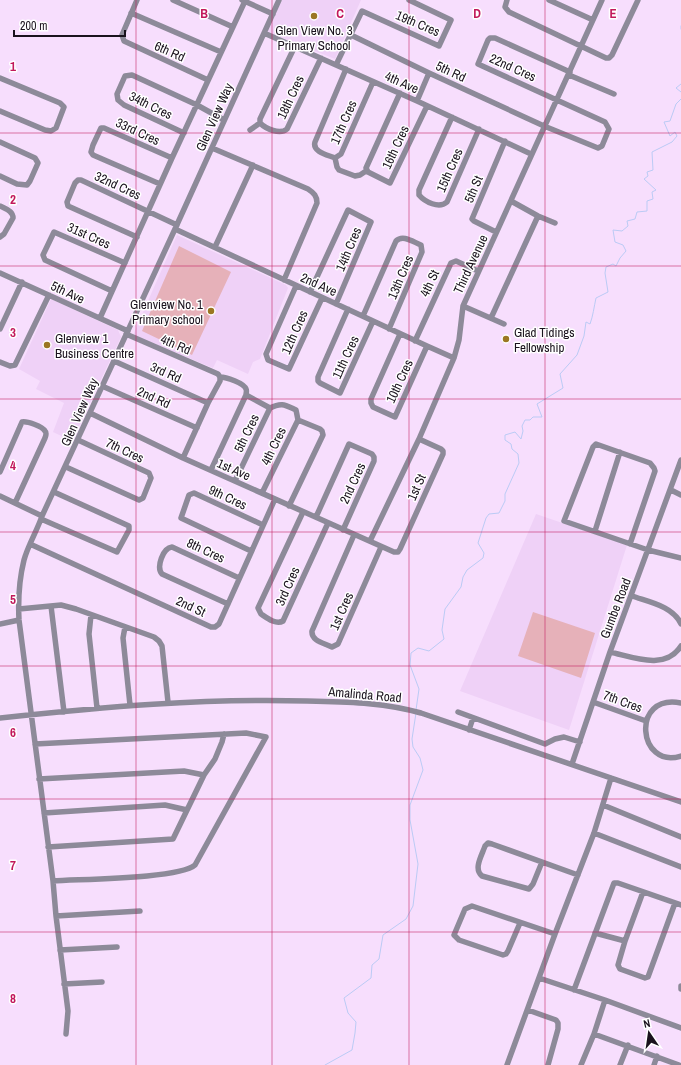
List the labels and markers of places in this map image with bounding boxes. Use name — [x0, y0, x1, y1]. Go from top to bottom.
marker: Glen View No. 3 Primary School — [309, 11, 319, 21]
place label: Glen View No. 3 Primary School — [275, 22, 353, 54]
place label: Glenview No. 1 Primary school — [130, 296, 203, 328]
marker: Glenview No. 1 Primary school — [206, 306, 216, 316]
place label: Glad Tidings Fellowship — [514, 324, 575, 356]
place label: Glenview 1 Business Centre — [55, 330, 134, 362]
marker: Glad Tidings Fellowship — [501, 334, 511, 344]
marker: Glenview 1 Business Centre — [42, 340, 52, 350]

